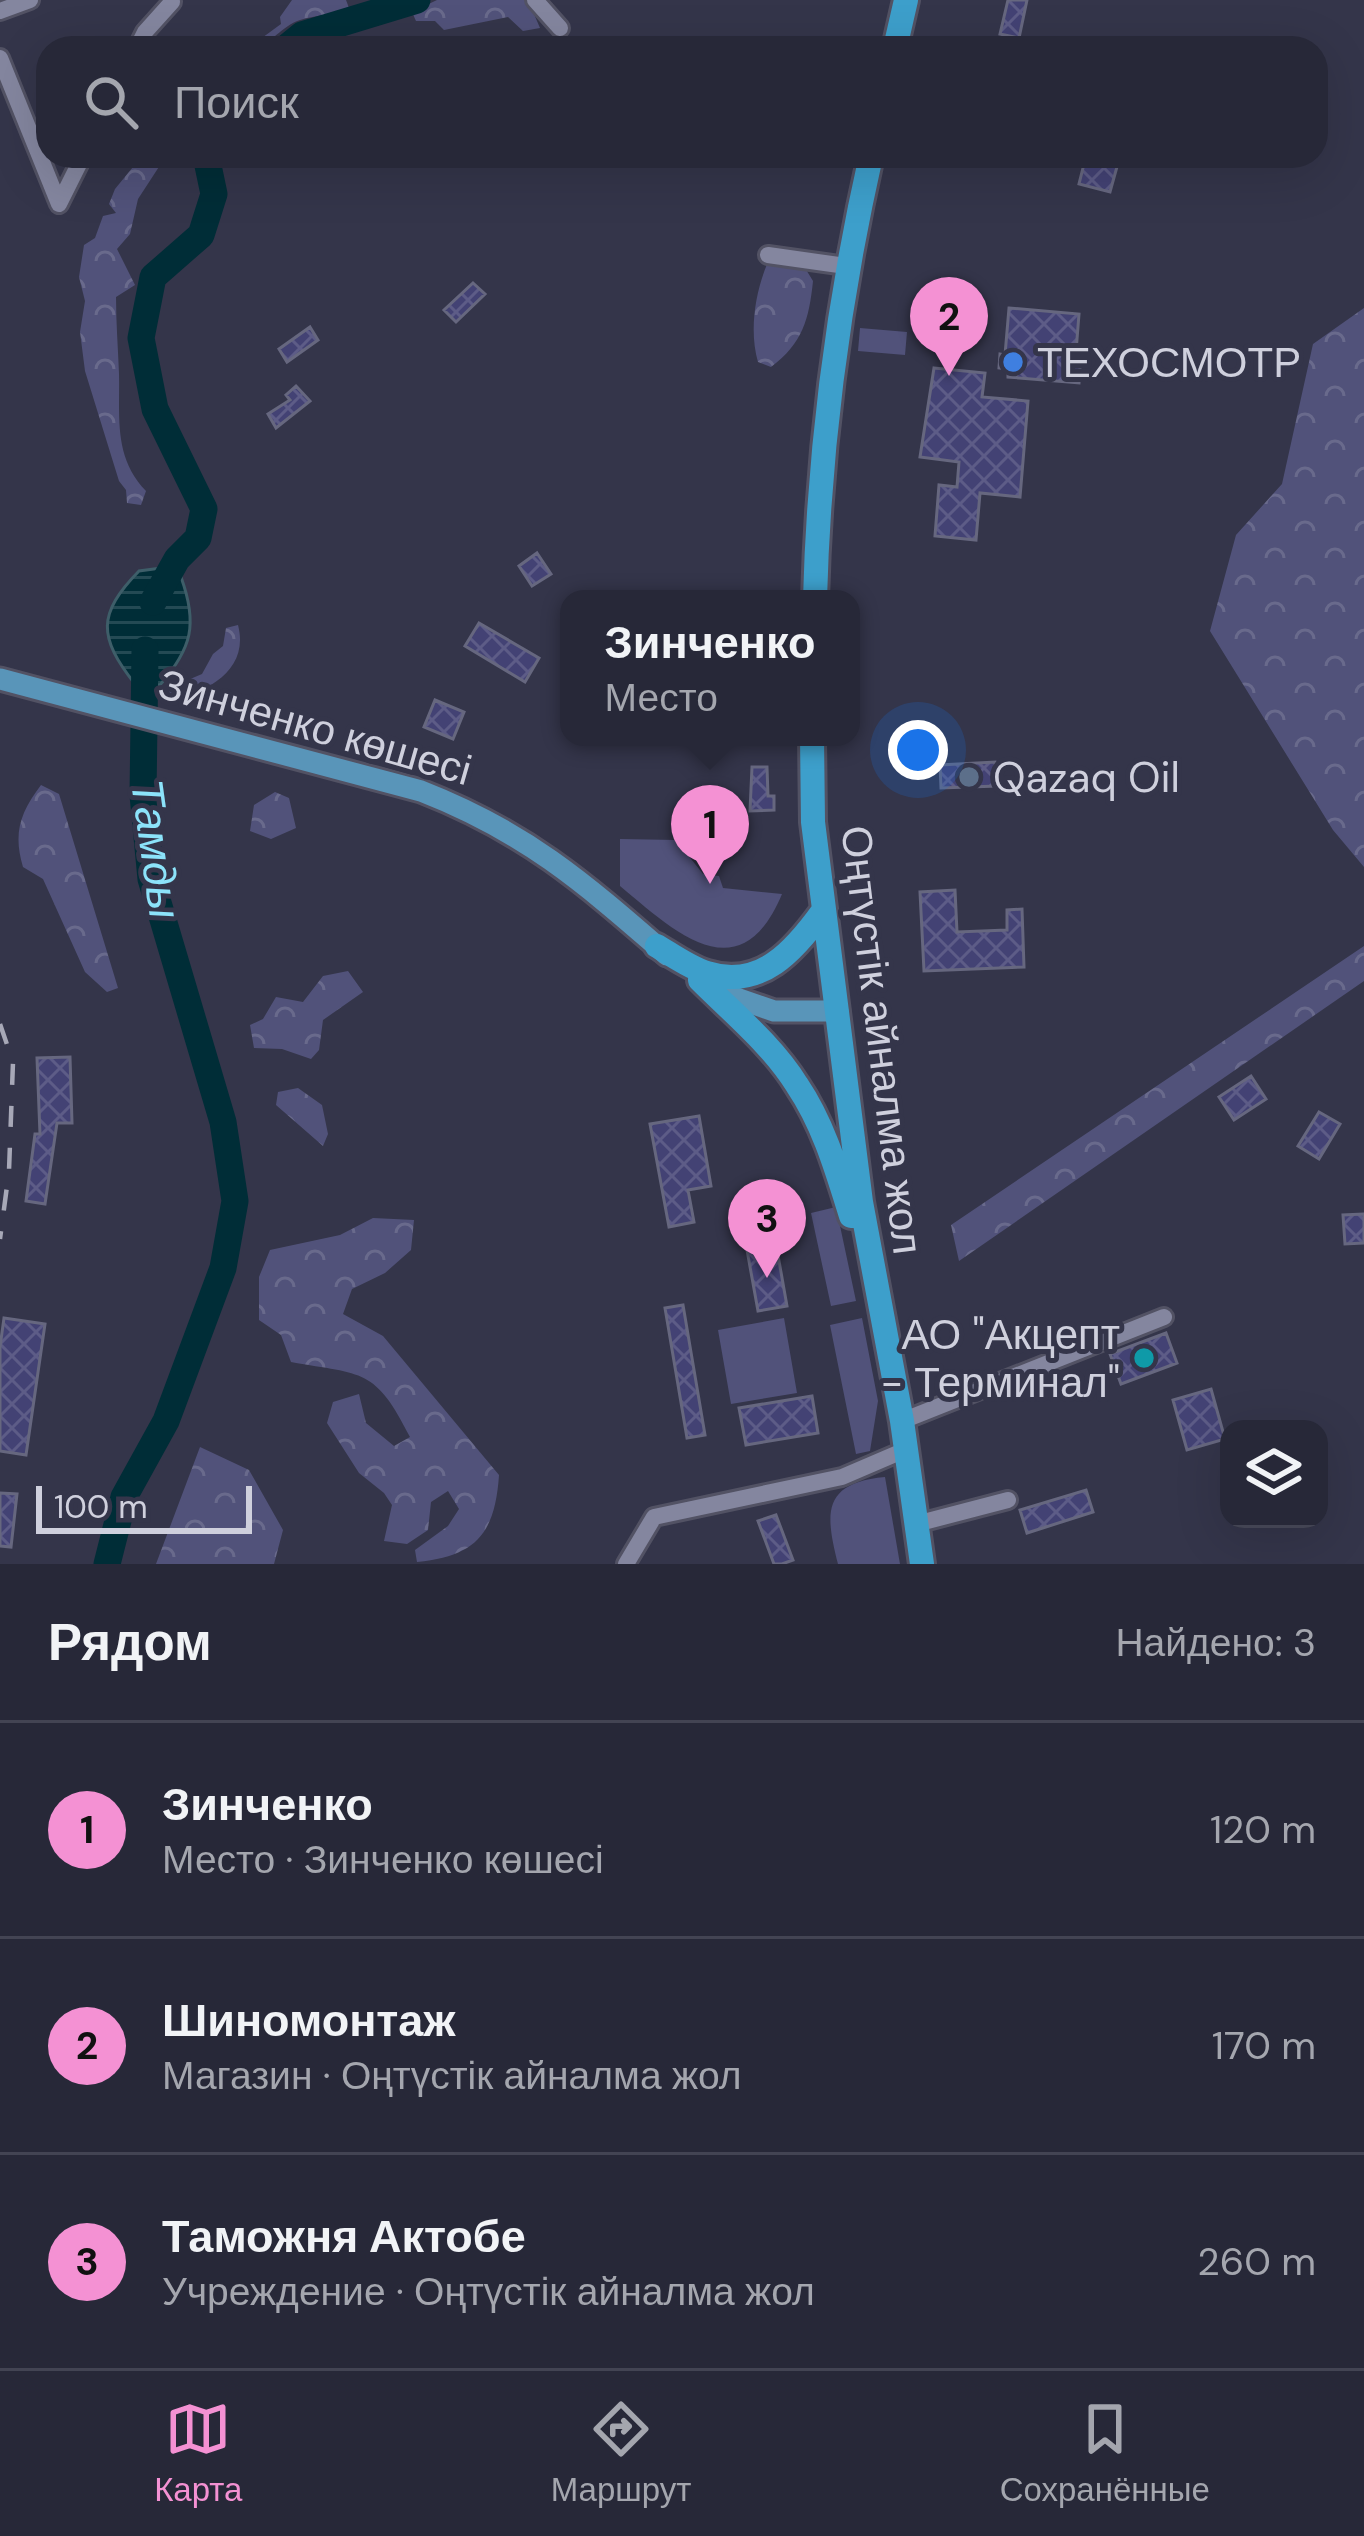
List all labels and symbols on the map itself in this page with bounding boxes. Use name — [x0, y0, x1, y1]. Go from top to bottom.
pin: 2 — [910, 277, 988, 376]
place label: ТЕХОСМОТР — [1037, 335, 1301, 390]
marker: ТЕХОСМОТР — [1000, 349, 1026, 375]
street label: Зинченко көшесі — [152, 656, 478, 798]
your location — [888, 720, 948, 780]
place label: Qazaq Oil — [993, 750, 1180, 805]
marker: Qazaq Oil — [956, 764, 982, 790]
water label: Тамды — [117, 775, 195, 923]
pin: 1 — [671, 785, 749, 884]
street label: Оңтүстік айналма жол — [828, 822, 936, 1258]
pin: 3 — [728, 1179, 806, 1278]
place label: АО "Акцепт - Терминал" — [880, 1307, 1120, 1410]
marker: АО "Акцепт - Терминал" — [1131, 1345, 1157, 1371]
scale bar — [36, 1480, 252, 1533]

